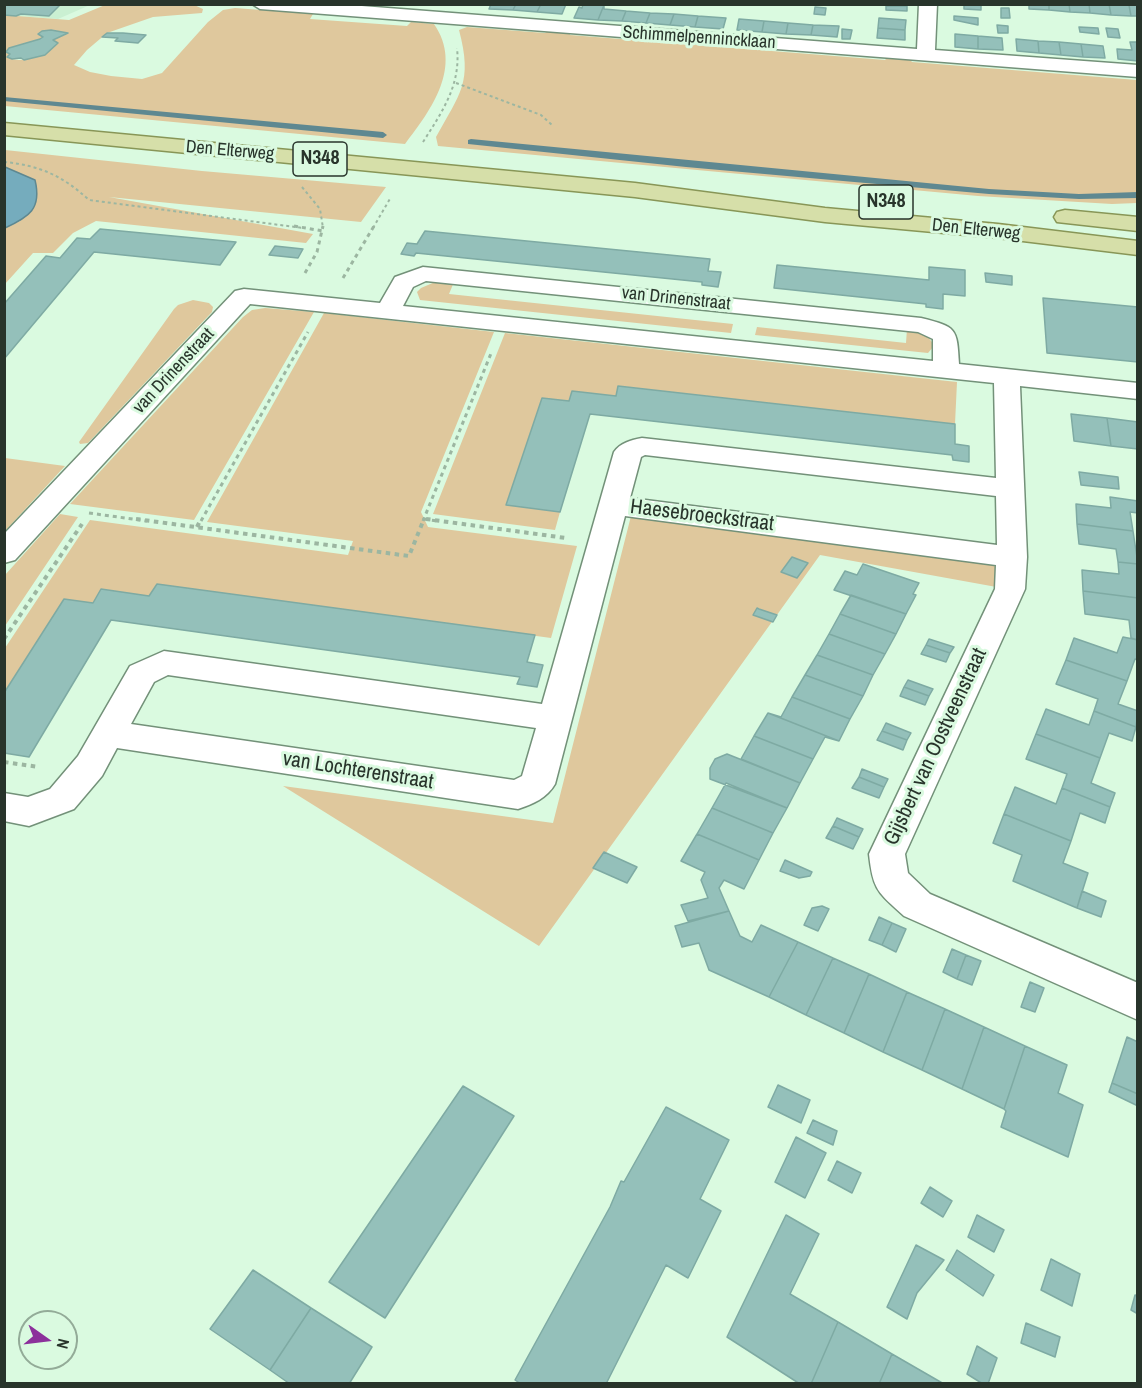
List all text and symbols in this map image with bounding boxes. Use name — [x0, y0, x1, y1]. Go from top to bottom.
street label: Schimmelpennincklaan — [622, 22, 776, 54]
street label: Den Elterweg — [185, 136, 275, 166]
road number: N348 — [293, 142, 347, 176]
road number: N348 — [859, 185, 913, 219]
street label: Den Elterweg — [931, 215, 1021, 245]
street label: van Drinenstraat — [621, 283, 731, 315]
street label: van Drinenstraat — [129, 324, 219, 418]
street label: Haesebroeckstraat — [629, 495, 775, 537]
street label: Gijsbert van Oostveenstraat — [879, 645, 993, 849]
street label: van Lochterenstraat — [281, 747, 435, 795]
north arrow — [18, 1310, 78, 1370]
text: N — [52, 1337, 75, 1351]

